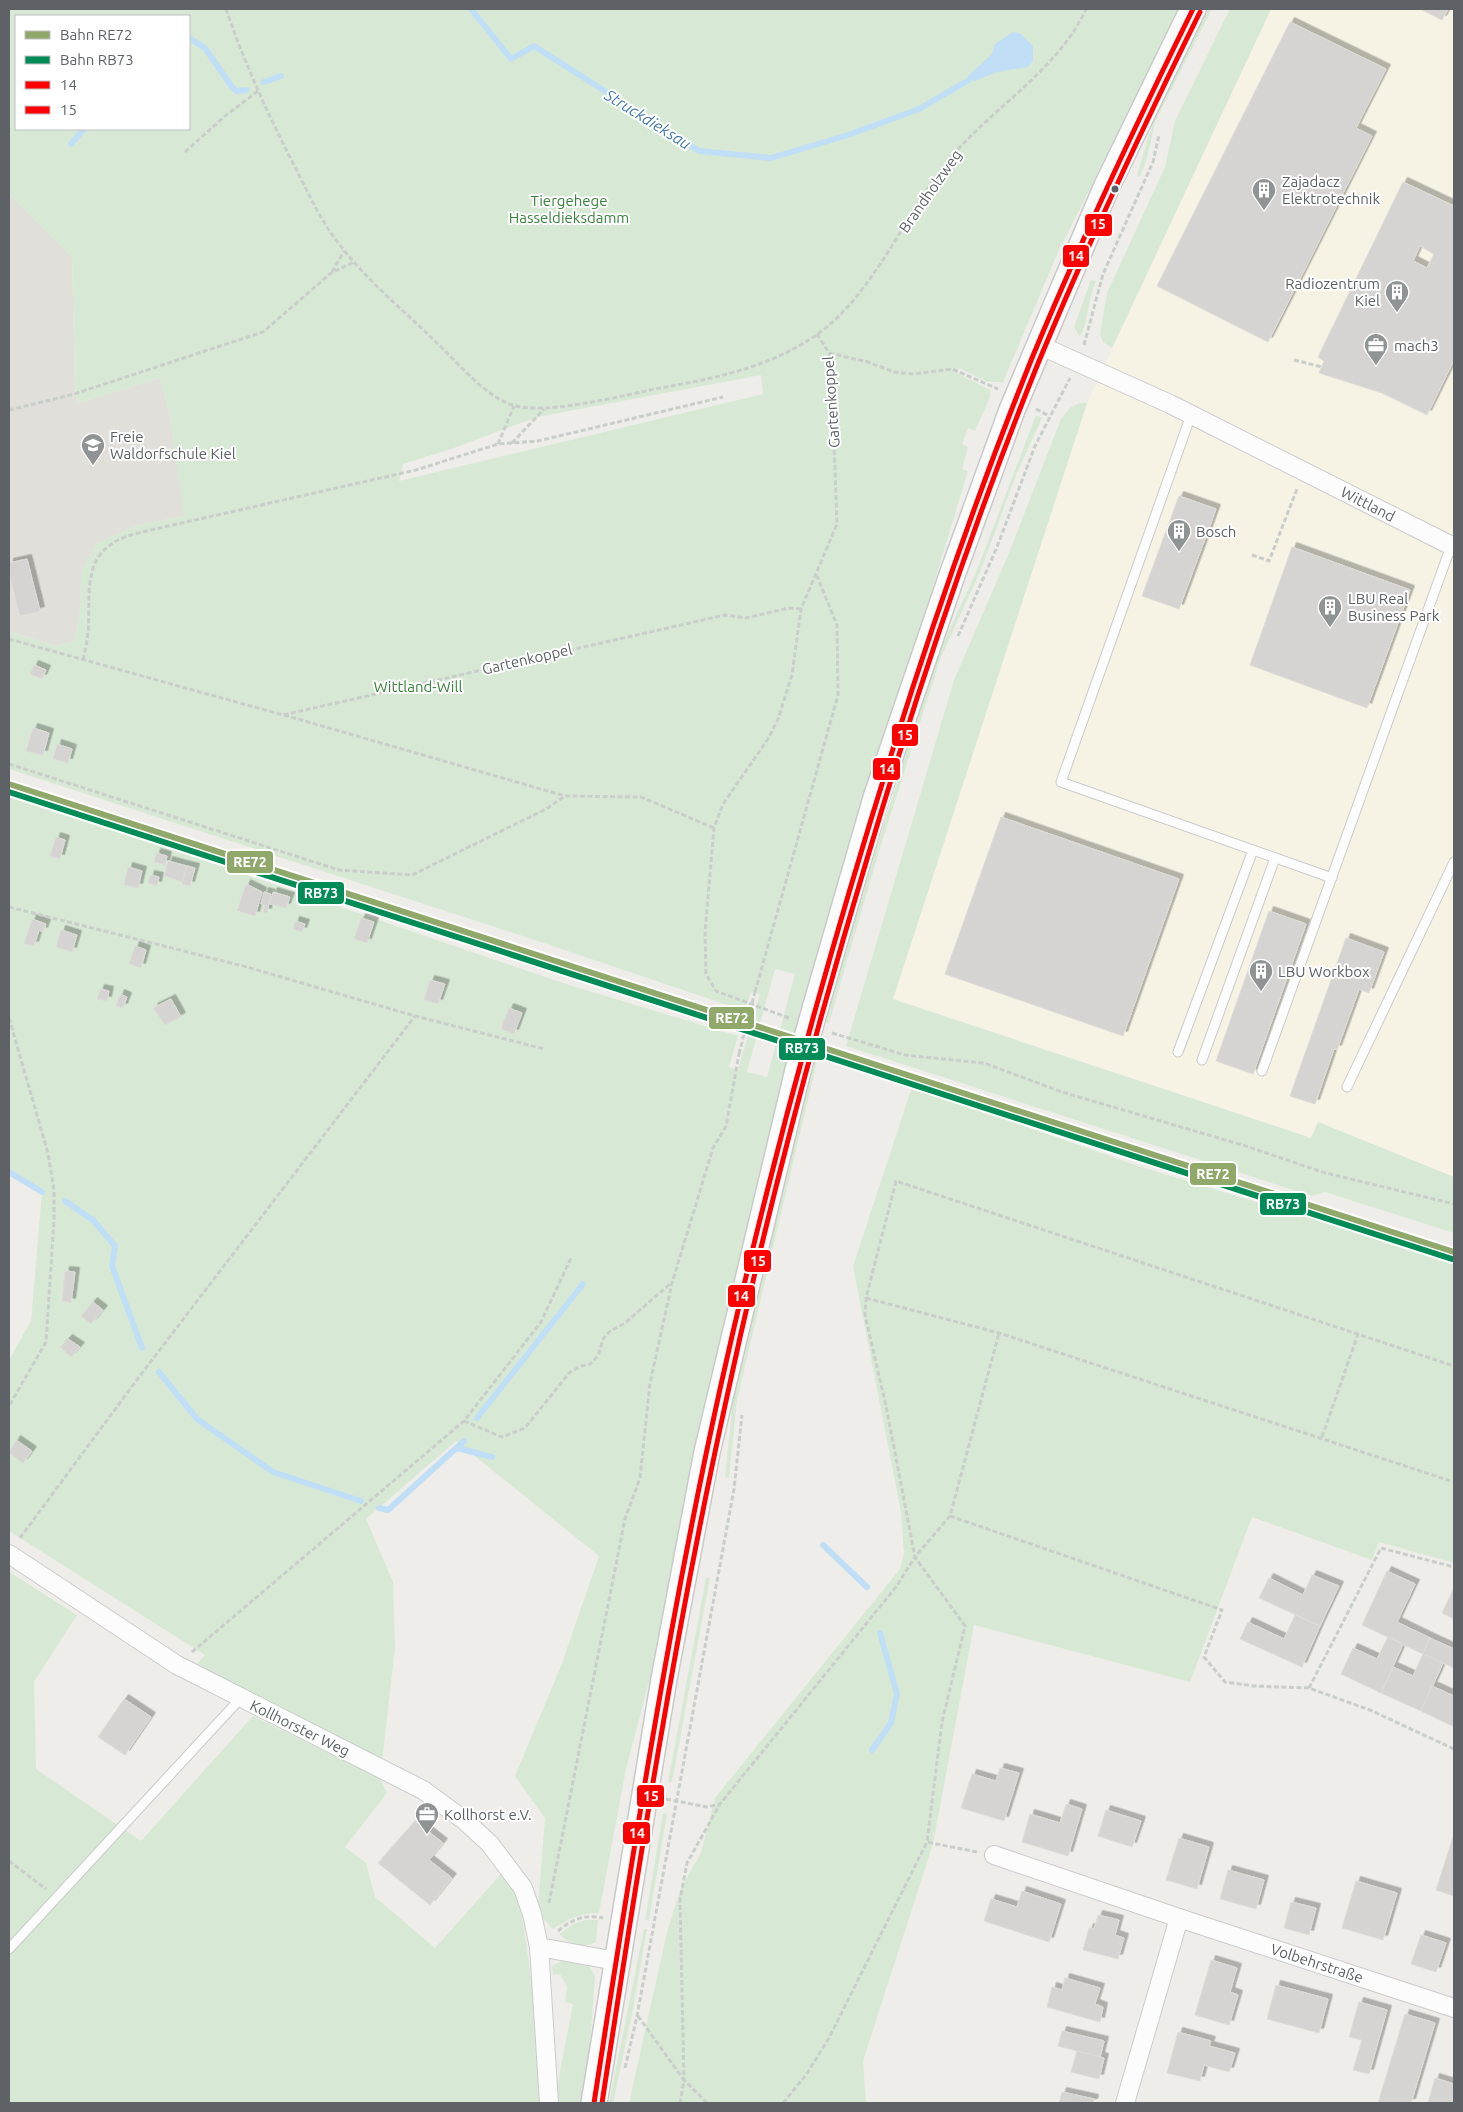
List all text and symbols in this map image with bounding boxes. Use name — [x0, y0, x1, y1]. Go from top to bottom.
legend — [15, 15, 190, 130]
text: Bahn RE72 — [60, 26, 133, 43]
text: Bahn RB73 — [60, 51, 134, 68]
text: 14 — [60, 76, 77, 93]
water label: Struckdieksau — [601, 85, 695, 153]
text: 15 — [60, 101, 77, 118]
street label: Brandholzweg — [895, 146, 965, 236]
place label: Zajadacz Elektrotechnik — [1282, 173, 1380, 207]
building icon: Zajadacz Elektrotechnik — [1251, 177, 1277, 211]
unlabelled marker — [1110, 184, 1120, 194]
park label: Tiergehege Hasseldieksdamm — [509, 192, 629, 226]
line badge: 15 — [1084, 213, 1113, 237]
text: 15 — [1090, 216, 1106, 232]
line badge: 14 — [1062, 244, 1090, 268]
text: 14 — [1068, 248, 1084, 264]
place label: Radiozentrum Kiel — [1285, 275, 1380, 309]
building icon: Radiozentrum Kiel — [1384, 279, 1410, 313]
office icon: mach3 — [1363, 332, 1389, 366]
place label: mach3 — [1394, 337, 1439, 354]
street label: Gartenkoppel — [819, 356, 843, 448]
place label: Freie Waldorfschule Kiel — [110, 428, 236, 462]
school or university icon: Freie Waldorfschule Kiel — [80, 432, 106, 466]
street label: Wittland — [1338, 483, 1398, 525]
building icon: Bosch — [1166, 518, 1192, 552]
place label: Bosch — [1196, 523, 1236, 540]
place label: LBU Real Business Park — [1348, 590, 1440, 624]
building icon: LBU Real Business Park — [1317, 594, 1343, 628]
street label: Gartenkoppel — [480, 640, 574, 678]
park label: Wittland-Will — [374, 678, 462, 695]
line badge: 15 — [891, 723, 919, 747]
text: 15 — [897, 727, 913, 743]
line badge: 14 — [872, 757, 901, 781]
text: 14 — [879, 761, 895, 777]
line badge: RE72 — [226, 850, 274, 874]
text: RE72 — [233, 854, 267, 870]
line badge: RB73 — [297, 881, 345, 905]
text: RB73 — [304, 885, 338, 901]
building icon: LBU Workbox — [1248, 958, 1274, 992]
place label: LBU Workbox — [1278, 963, 1370, 980]
line badge: RE72 — [708, 1006, 755, 1030]
text: RE72 — [715, 1010, 749, 1026]
line badge: RB73 — [778, 1037, 826, 1061]
text: RB73 — [785, 1040, 819, 1056]
line badge: RE72 — [1189, 1162, 1237, 1186]
text: RE72 — [1196, 1166, 1230, 1182]
line badge: RB73 — [1259, 1192, 1307, 1216]
text: RB73 — [1266, 1196, 1300, 1212]
line badge: 15 — [743, 1249, 772, 1273]
text: 15 — [750, 1253, 766, 1269]
line badge: 14 — [727, 1284, 756, 1308]
text: 14 — [733, 1288, 749, 1304]
street label: Kollhorster Weg — [247, 1696, 353, 1760]
line badge: 15 — [636, 1784, 665, 1808]
text: 15 — [643, 1788, 659, 1804]
office icon: Kollhorst e.V. — [414, 1801, 440, 1835]
place label: Kollhorst e.V. — [444, 1806, 532, 1823]
line badge: 14 — [622, 1821, 651, 1845]
text: 14 — [629, 1825, 645, 1841]
street label: Volbehrstraße — [1269, 1940, 1365, 1986]

